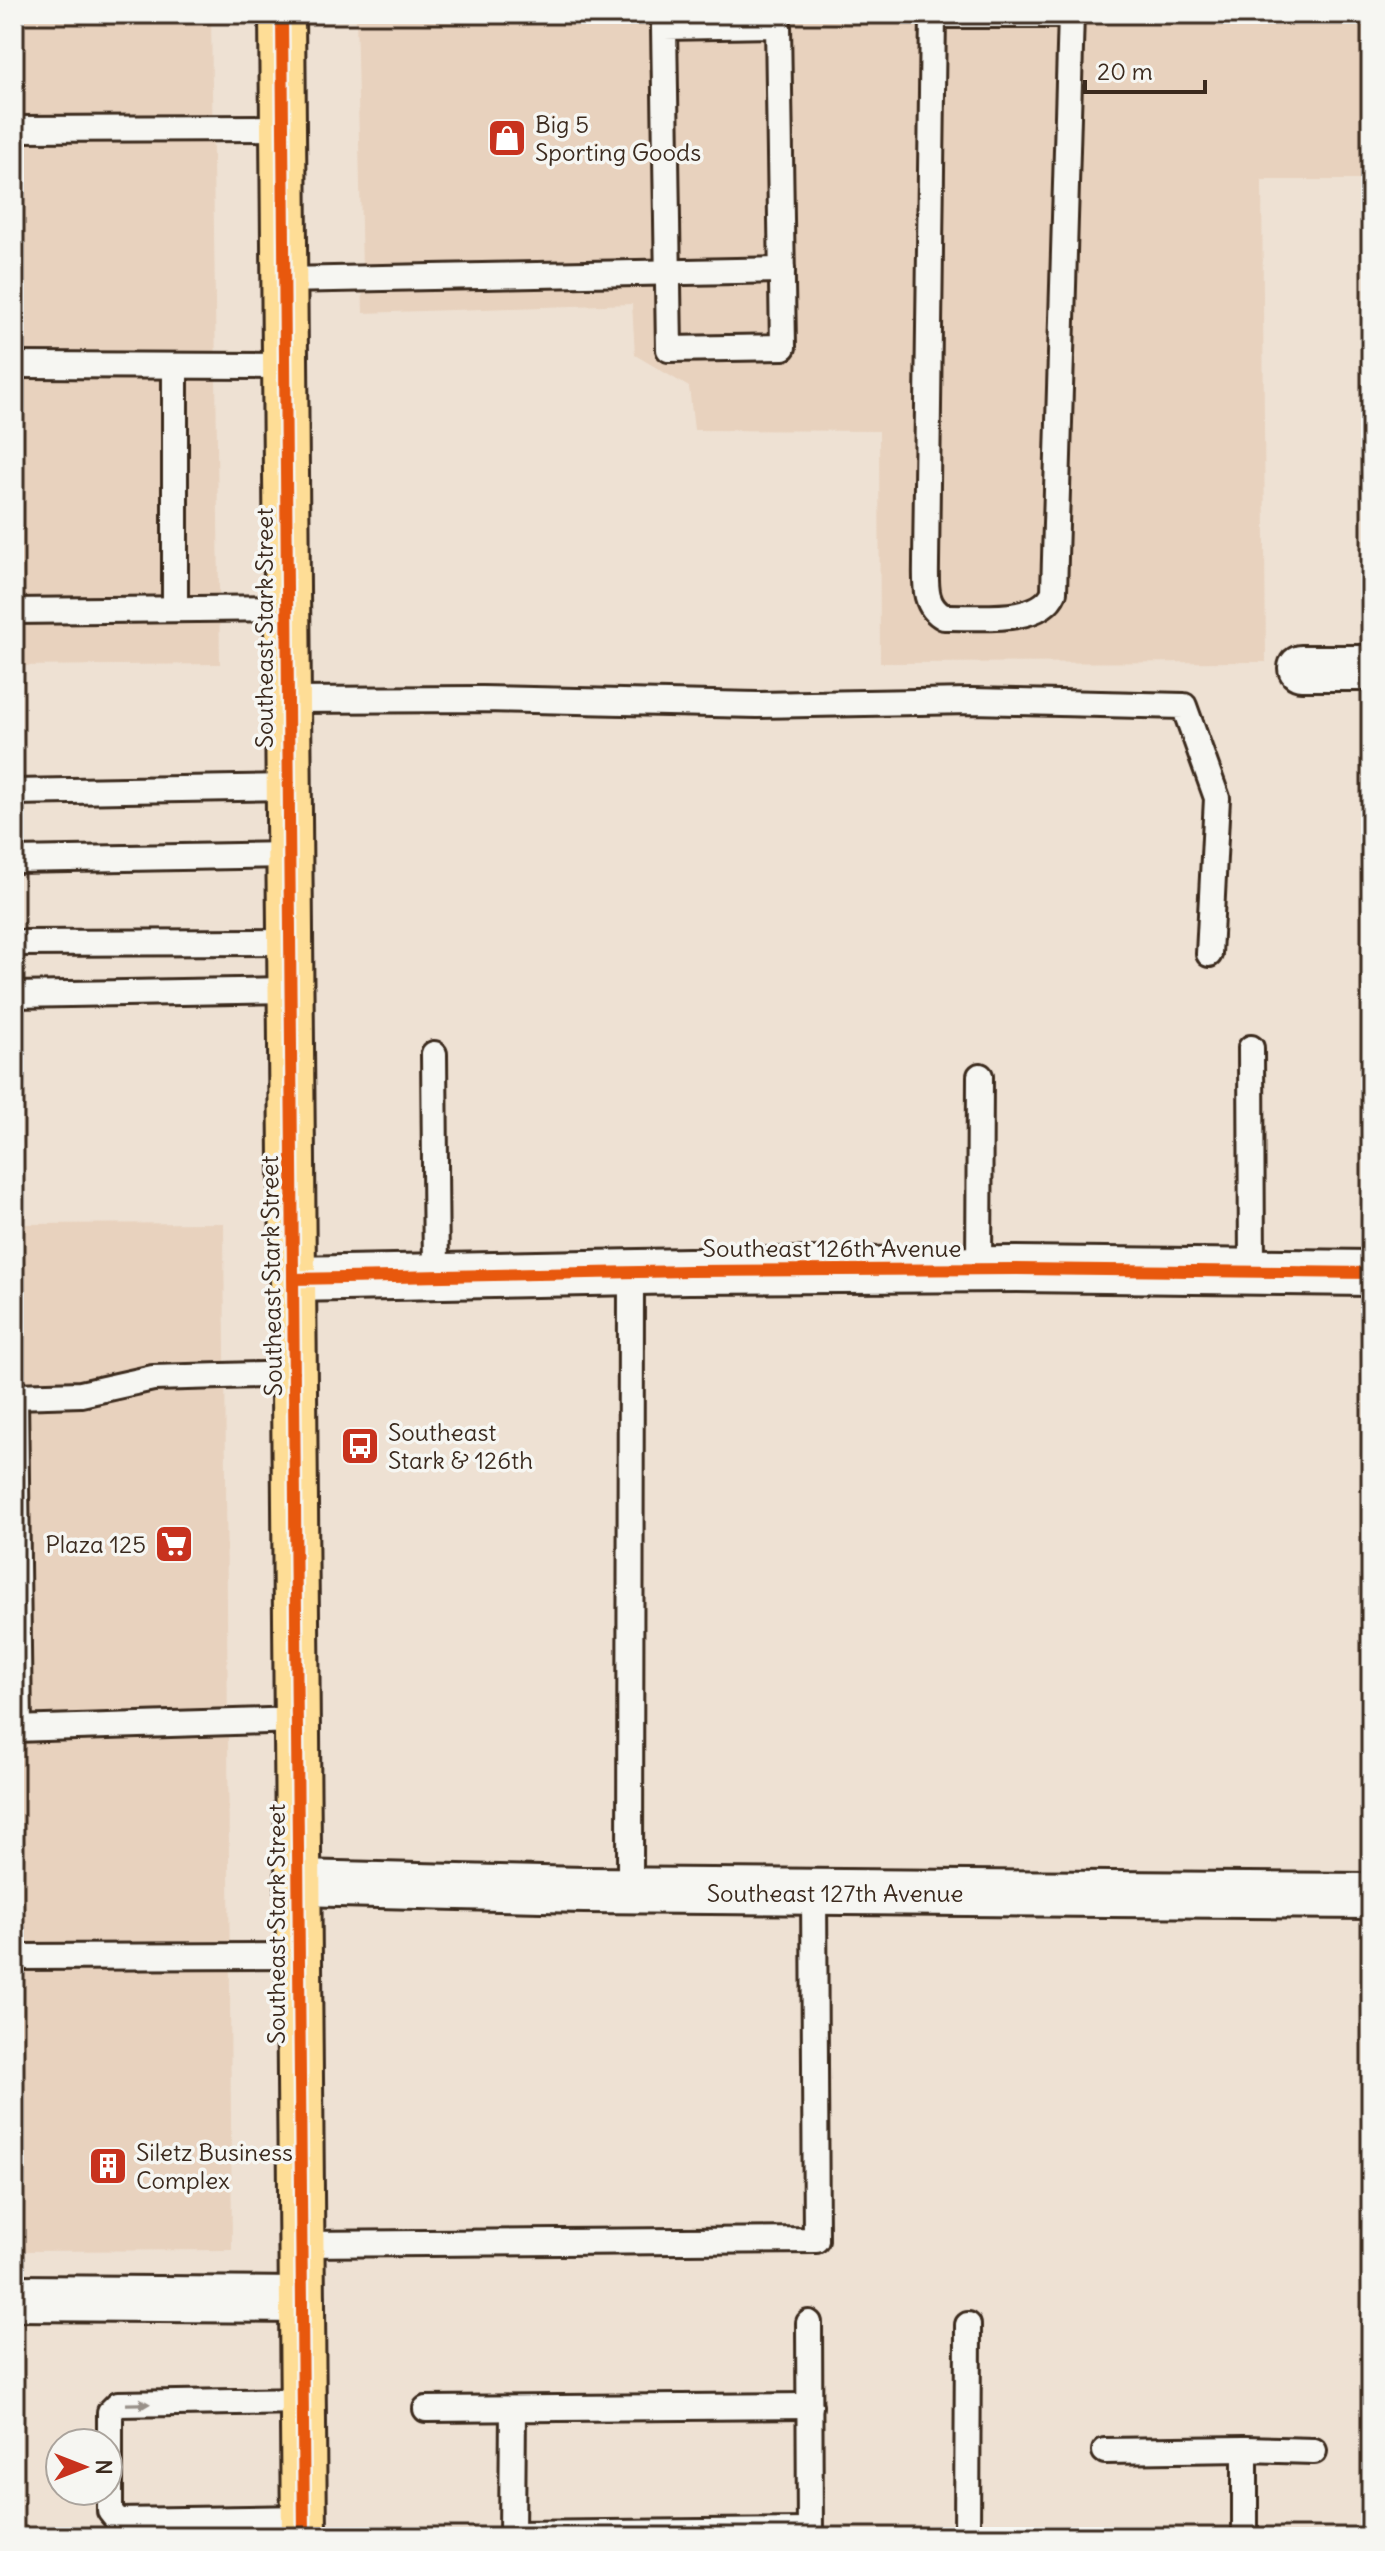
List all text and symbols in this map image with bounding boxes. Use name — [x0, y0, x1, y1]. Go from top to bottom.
scale bar — [1085, 44, 1205, 94]
text: 20 m — [1097, 56, 1153, 86]
place label: Big 5 Sporting Goods — [535, 109, 701, 167]
shop icon: Big 5 Sporting Goods — [486, 117, 528, 159]
street label: Southeast Stark Street — [249, 508, 279, 748]
street label: Southeast Stark Street — [254, 1155, 288, 1397]
street label: Southeast 126th Avenue — [703, 1233, 961, 1263]
place label: Southeast Stark & 126th — [388, 1417, 533, 1475]
bus stop icon: Southeast Stark & 126th — [339, 1425, 381, 1467]
supermarket icon: Plaza 125 — [153, 1523, 195, 1565]
place label: Plaza 125 — [45, 1529, 146, 1559]
street label: Southeast Stark Street — [261, 1804, 291, 2044]
street label: Southeast 127th Avenue — [707, 1878, 963, 1908]
place label: Siletz Business Complex — [136, 2137, 293, 2195]
building icon: Siletz Business Complex — [87, 2145, 129, 2187]
one-way arrow — [126, 2398, 151, 2410]
north arrow — [44, 2427, 124, 2507]
text: N — [90, 2459, 118, 2475]

